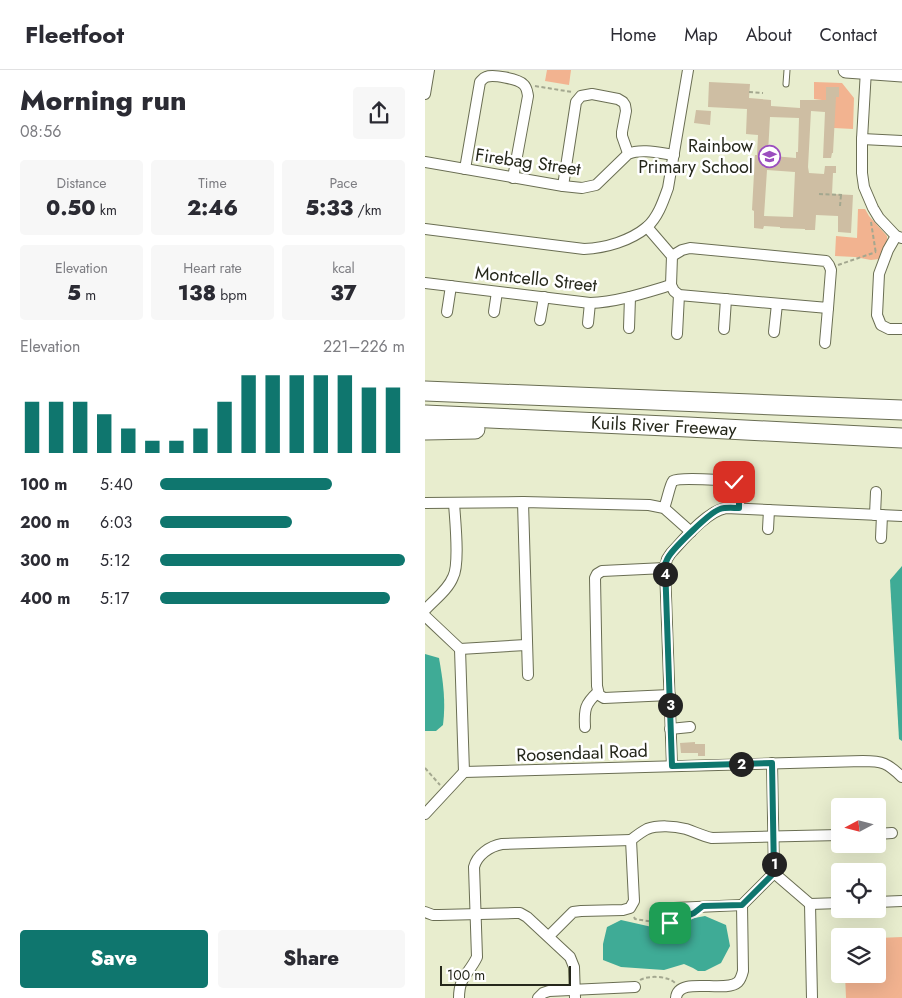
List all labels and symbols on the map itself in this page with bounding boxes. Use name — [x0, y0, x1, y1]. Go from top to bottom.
place label: Rainbow Primary School — [638, 133, 754, 180]
street label: Firebag Street — [474, 142, 583, 182]
school or university icon: Rainbow Primary School — [757, 144, 781, 168]
street label: Montcello Street — [474, 260, 599, 298]
street label: Kuils River Freeway — [590, 410, 737, 442]
pin — [713, 461, 755, 503]
pin: 4 — [653, 562, 677, 586]
pin: 3 — [657, 692, 683, 718]
street label: Roosendaal Road — [516, 738, 648, 768]
pin: 2 — [729, 752, 753, 776]
north arrow — [831, 798, 886, 852]
pin: 1 — [761, 852, 787, 876]
pin — [649, 902, 691, 944]
scale bar — [440, 963, 571, 986]

